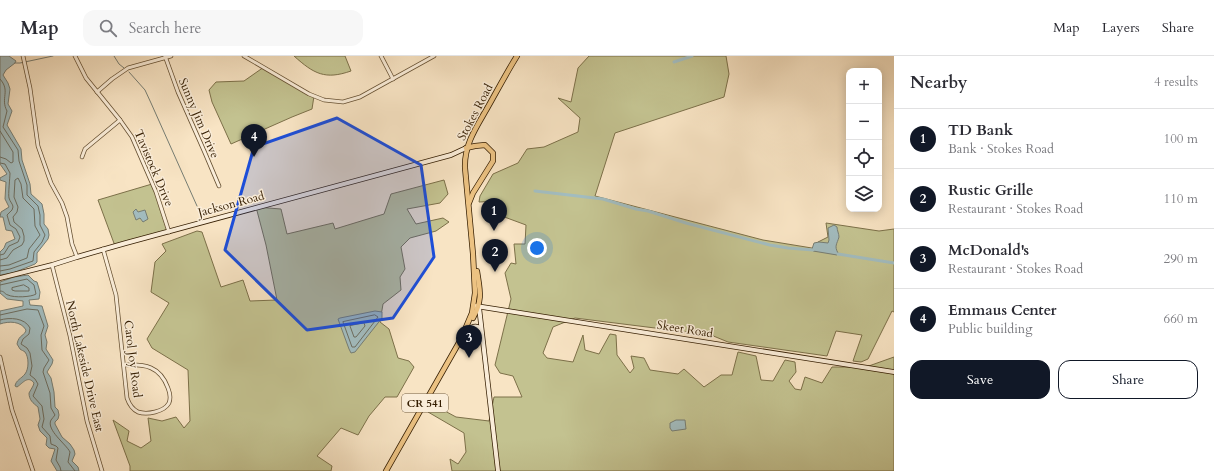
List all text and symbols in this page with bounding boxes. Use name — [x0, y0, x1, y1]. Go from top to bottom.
search box — [83, 10, 363, 46]
text: Map — [20, 15, 59, 41]
icon: search — [97, 17, 119, 39]
text: Search here — [129, 18, 201, 38]
text: Map — [1053, 18, 1080, 37]
text: Layers — [1102, 18, 1140, 37]
text: Share — [1162, 18, 1194, 37]
map controls — [846, 68, 882, 212]
button: + — [846, 68, 882, 104]
text: Nearby — [910, 71, 967, 94]
text: 4 results — [1154, 73, 1198, 91]
street label: Sunny Jim Drive — [175, 75, 223, 161]
street label: Stokes Road — [453, 80, 497, 143]
button: − — [846, 104, 882, 140]
text: TD Bank — [948, 120, 1013, 140]
pin: 4 — [241, 124, 267, 157]
street label: Tavistock Drive — [131, 127, 177, 209]
text: 1 — [920, 130, 926, 148]
text: 100 m — [1164, 130, 1198, 148]
button: locate — [846, 140, 882, 176]
text: Bank · Stokes Road — [948, 140, 1054, 158]
button: layers — [846, 176, 882, 212]
text: Rustic Grille — [948, 180, 1033, 200]
street label: Jackson Road — [194, 187, 267, 221]
text: 2 — [920, 190, 926, 208]
text: 110 m — [1164, 190, 1198, 208]
pin: 1 — [481, 198, 507, 231]
text: Restaurant · Stokes Road — [948, 200, 1083, 218]
your location — [527, 238, 547, 258]
pin: 2 — [482, 239, 508, 272]
text: McDonald's — [948, 240, 1029, 260]
text: 3 — [920, 250, 926, 268]
text: 290 m — [1164, 250, 1198, 268]
text: Restaurant · Stokes Road — [948, 260, 1083, 278]
street label: North Lakeside Drive East — [62, 299, 108, 433]
text: Emmaus Center — [948, 300, 1057, 320]
text: 4 — [920, 310, 926, 328]
text: 660 m — [1164, 310, 1198, 328]
street label: Skeet Road — [656, 317, 715, 341]
street label: Carol Joy Road — [120, 319, 146, 399]
text: Public building — [948, 320, 1033, 338]
pin: 3 — [456, 325, 482, 358]
button: Save — [910, 360, 1050, 399]
button: Share — [1058, 360, 1198, 399]
road number: CR 541 — [402, 394, 448, 412]

